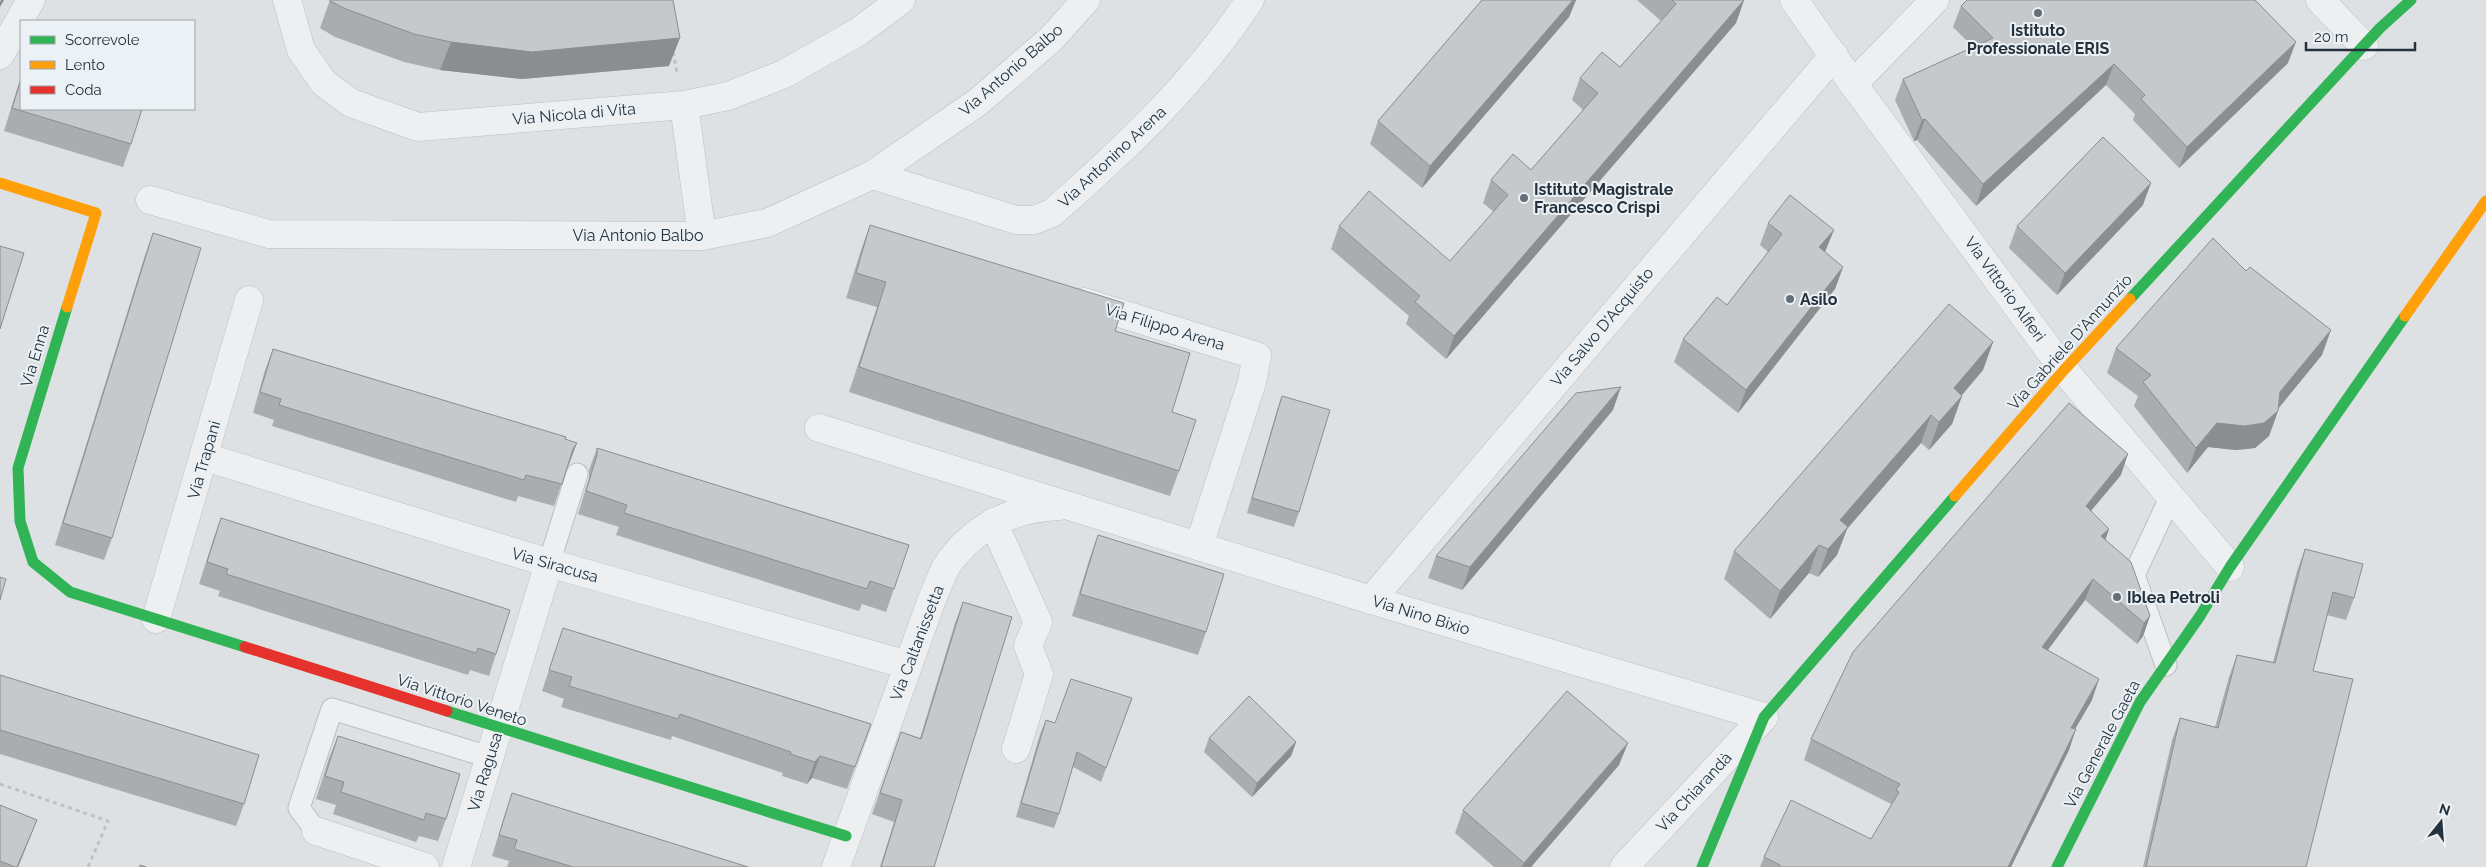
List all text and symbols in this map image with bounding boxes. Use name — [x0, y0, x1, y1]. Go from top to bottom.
marker: Istituto Professionale ERIS — [2032, 7, 2044, 19]
legend — [20, 20, 195, 110]
street label: Via Antonio Balbo — [955, 20, 1067, 120]
scale bar — [2306, 20, 2415, 52]
place label: Istituto Professionale ERIS — [1967, 21, 2110, 58]
text: 20 m — [2314, 28, 2349, 46]
text: Scorrevole — [65, 31, 140, 49]
text: Lento — [65, 56, 105, 74]
text: Coda — [65, 81, 102, 99]
street label: Via Nicola di Vita — [512, 99, 636, 129]
street label: Via Antonino Arena — [1054, 102, 1170, 212]
place label: Istituto Magistrale Francesco Crispi — [1534, 180, 1674, 217]
marker: Istituto Magistrale Francesco Crispi — [1518, 192, 1530, 204]
street label: Via Antonio Balbo — [573, 226, 704, 245]
street label: Via Vittorio Alfieri — [1961, 233, 2049, 345]
street label: Via Salvo D'Acquisto — [1547, 264, 1657, 390]
street label: Via Gabriele D'Annunzio — [2004, 270, 2136, 414]
place label: Asilo — [1800, 290, 1838, 309]
marker: Asilo — [1784, 293, 1796, 305]
street label: Via Filippo Arena — [1103, 300, 1227, 354]
street label: Via Enna — [17, 323, 53, 389]
street label: Via Trapani — [184, 419, 224, 501]
street label: Via Siracusa — [509, 544, 601, 586]
street label: Via Caltanissetta — [886, 583, 948, 703]
place label: Iblea Petroli — [2127, 588, 2220, 607]
street label: Via Nino Bixio — [1370, 591, 1472, 639]
marker: Iblea Petroli — [2111, 591, 2123, 603]
street label: Via Vittorio Veneto — [394, 670, 530, 730]
street label: Via Generale Gaeta — [2060, 677, 2144, 811]
street label: Via Ragusa — [464, 730, 506, 814]
street label: Via Chiarandà — [1652, 748, 1736, 836]
north arrow — [2416, 797, 2466, 847]
text: N — [2437, 800, 2452, 819]

